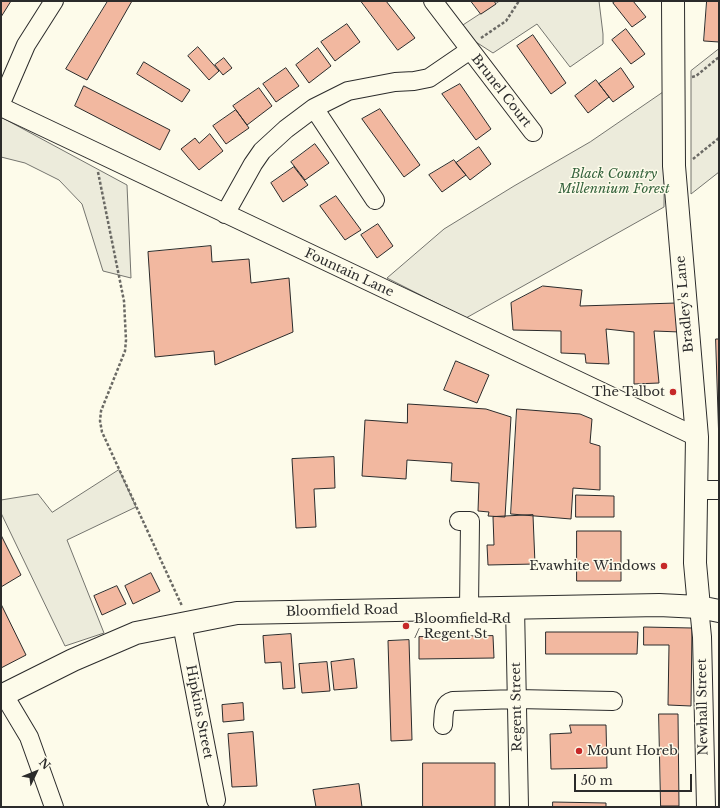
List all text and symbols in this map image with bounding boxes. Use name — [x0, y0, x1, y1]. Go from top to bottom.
street label: Brunel Court — [468, 52, 534, 130]
park label: Black Country Millennium Forest — [558, 166, 670, 197]
street label: Fountain Lane — [302, 246, 396, 300]
street label: Bradley's Lane — [673, 255, 697, 353]
place label: The Talbot — [592, 384, 665, 400]
marker: The Talbot — [668, 387, 678, 397]
place label: Evawhite Windows — [529, 558, 656, 574]
marker: Evawhite Windows — [659, 561, 669, 571]
street label: Bloomfield Road — [286, 602, 398, 620]
place label: Bloomfield Rd / Regent St — [414, 611, 511, 642]
marker: Bloomfield Rd / Regent St — [401, 621, 411, 631]
street label: Newhall Street — [694, 658, 712, 756]
street label: Regent Street — [508, 662, 526, 752]
street label: Hipkins Street — [182, 664, 216, 760]
place label: Mount Horeb — [587, 743, 678, 759]
marker: Mount Horeb — [574, 746, 584, 756]
north arrow — [16, 752, 56, 792]
text: N — [36, 755, 53, 772]
scale bar — [576, 766, 694, 792]
text: 50 m — [581, 773, 613, 788]

